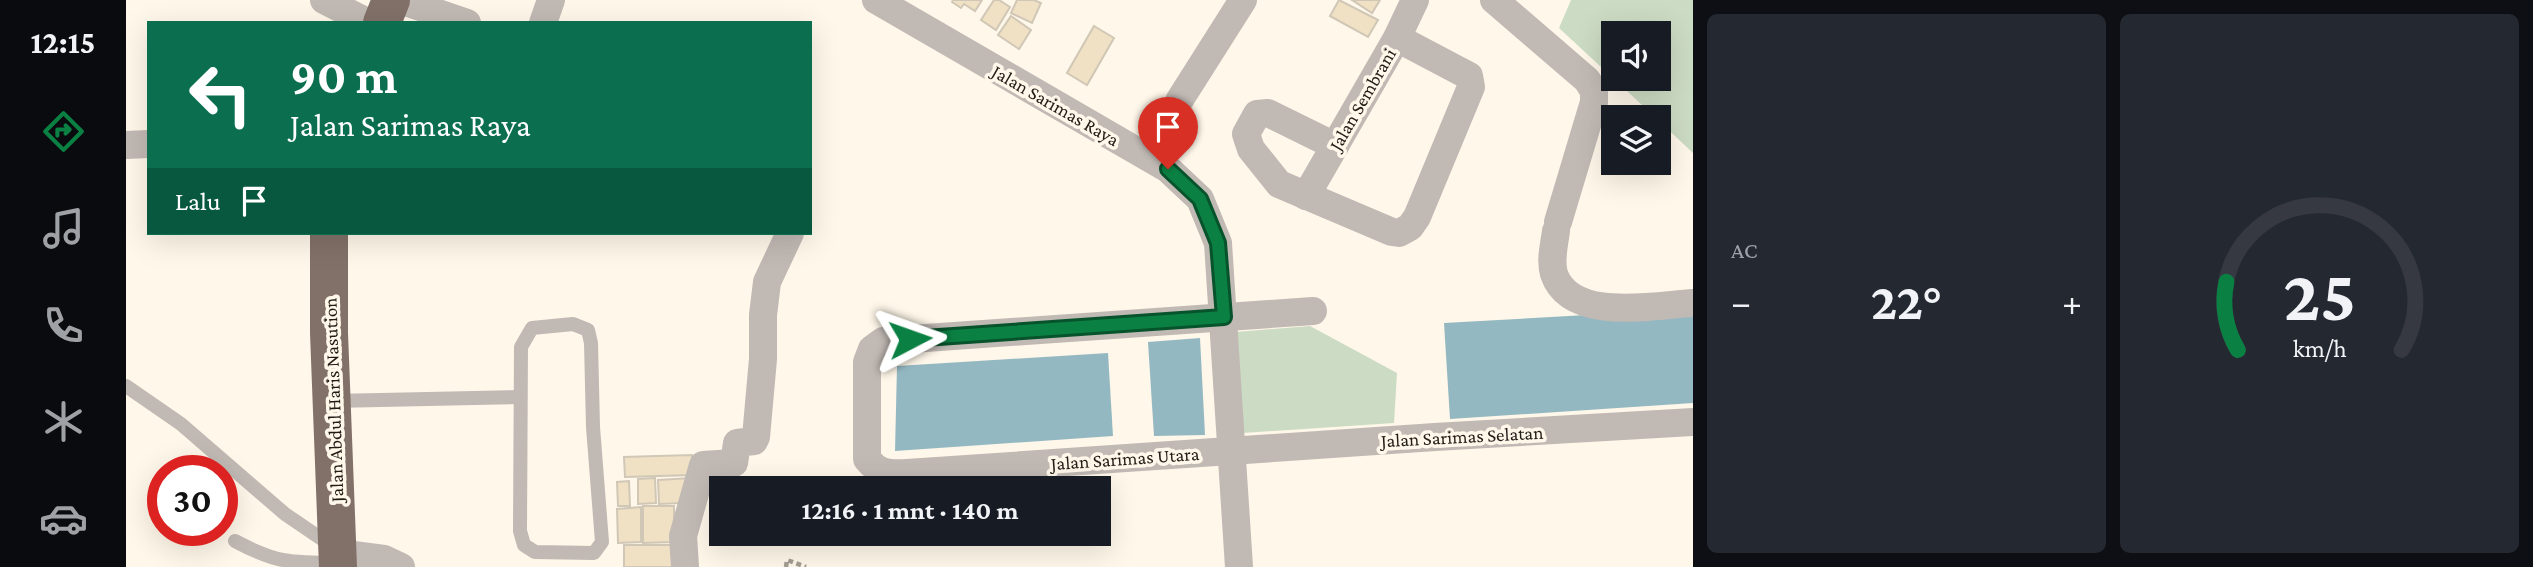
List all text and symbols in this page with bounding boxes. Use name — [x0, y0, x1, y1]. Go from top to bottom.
map controls — [1601, 21, 1671, 175]
button: sound — [1601, 21, 1671, 91]
text: 12:15 — [31, 24, 95, 60]
street label: Jalan Sembrani — [1324, 44, 1400, 156]
icon: left — [175, 49, 266, 140]
text: 90 m — [290, 49, 397, 104]
street label: Jalan Sarimas Raya — [987, 60, 1123, 150]
pin — [1138, 97, 1198, 169]
button: layers — [1601, 105, 1671, 175]
icon: directions — [39, 107, 88, 156]
text: Jalan Sarimas Raya — [290, 107, 531, 143]
icon: arrive — [1149, 108, 1187, 146]
icon: arrive — [235, 182, 273, 220]
text: Lalu — [175, 187, 221, 216]
icon: music — [39, 204, 88, 253]
text: AC — [1731, 237, 1758, 263]
text: 25 — [2283, 255, 2356, 336]
text: 22° — [1871, 272, 1942, 330]
text: − — [1731, 281, 1751, 323]
text: + — [2062, 281, 2082, 323]
street label: Jalan Abdul Haris Nasution — [319, 297, 348, 505]
icon: phone — [39, 301, 88, 350]
position arrow — [873, 302, 947, 376]
text: km/h — [2293, 334, 2346, 361]
icon: climate — [39, 397, 88, 446]
street label: Jalan Sarimas Selatan — [1378, 422, 1544, 451]
street label: Jalan Sarimas Utara — [1048, 443, 1200, 474]
speed limit sign: 30 — [147, 455, 238, 546]
icon: car — [39, 494, 88, 543]
text: 12:16 · 1 mnt · 140 m — [802, 496, 1018, 525]

